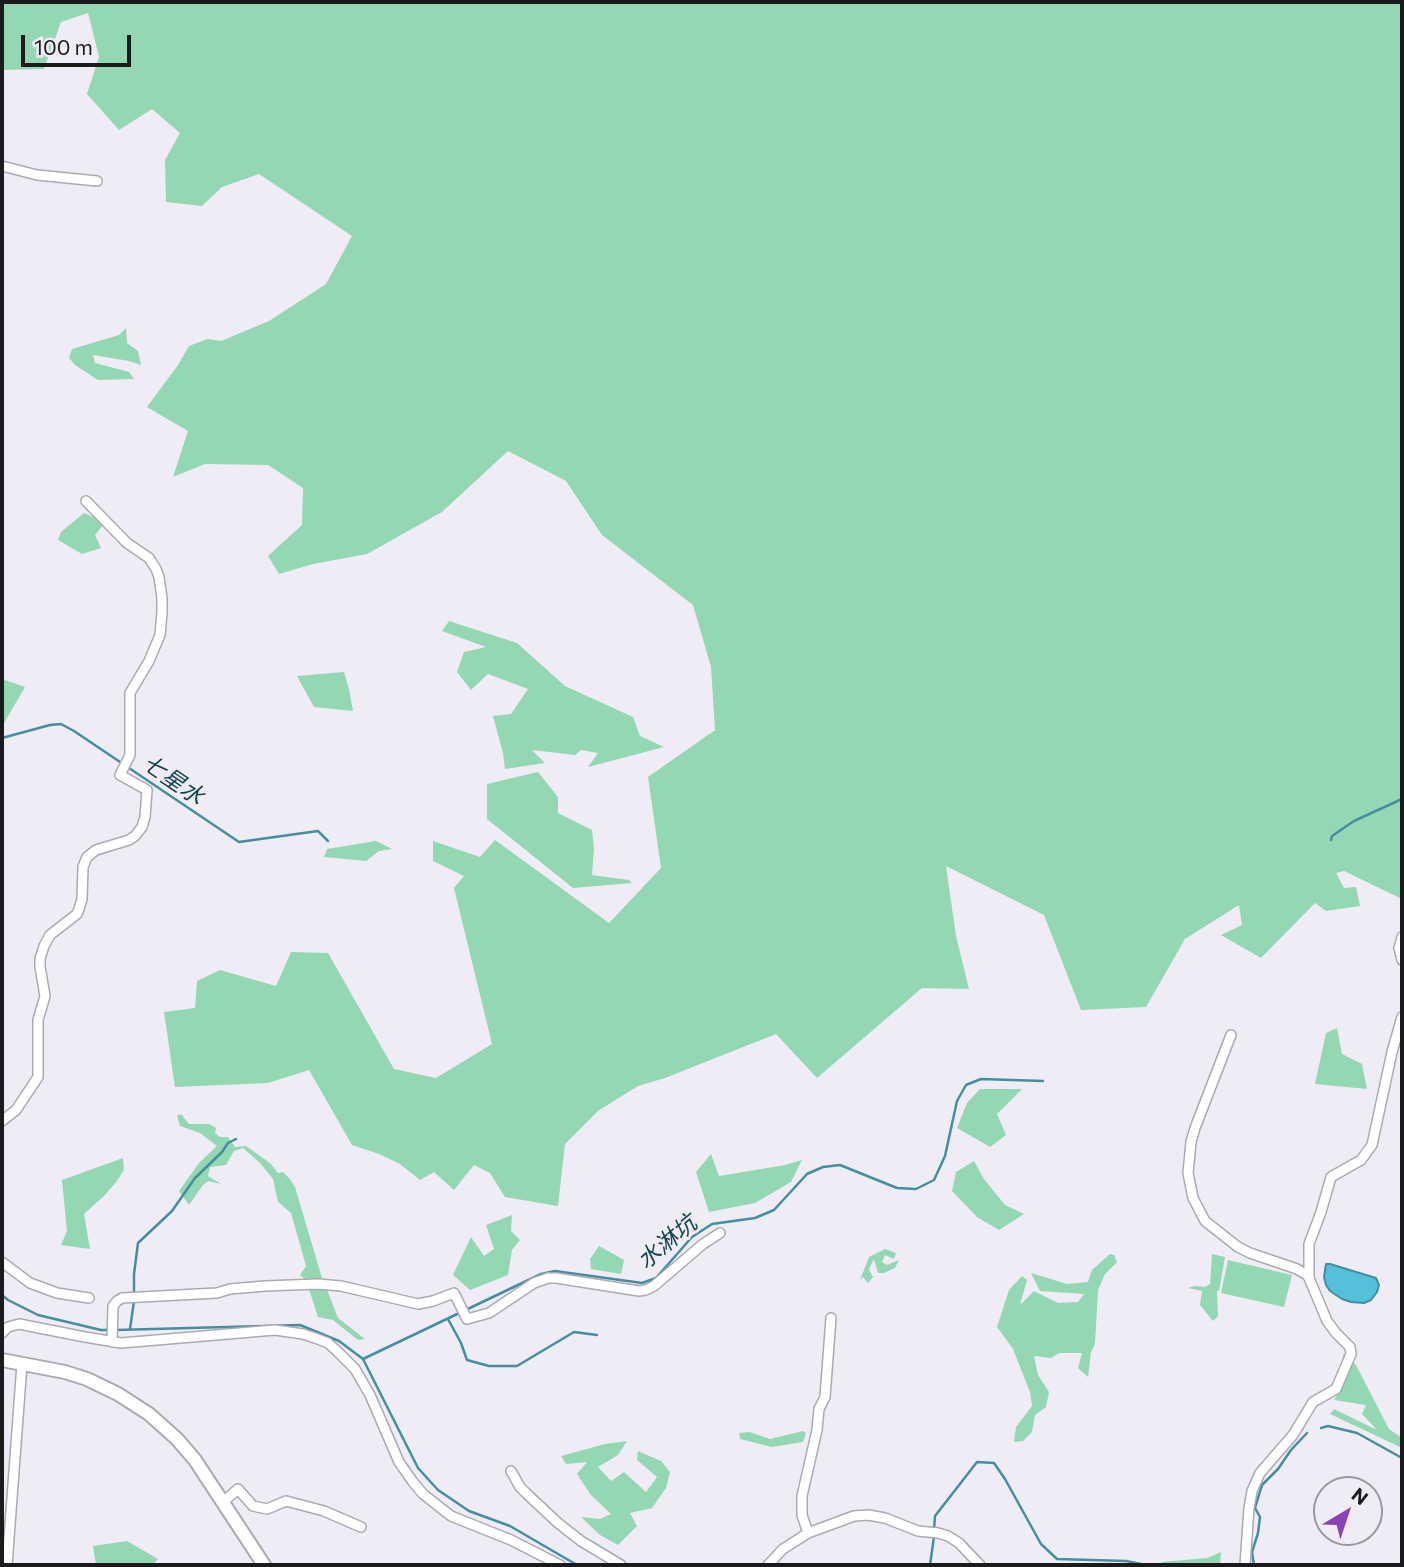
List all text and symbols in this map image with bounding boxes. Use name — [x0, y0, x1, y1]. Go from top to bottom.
scale bar — [24, 21, 135, 65]
text: 100 m — [34, 34, 93, 59]
water label: 七星水 — [137, 749, 209, 811]
water label: 水淋坑 — [632, 1209, 702, 1275]
north arrow — [1313, 1476, 1383, 1546]
text: N — [1347, 1482, 1373, 1509]

